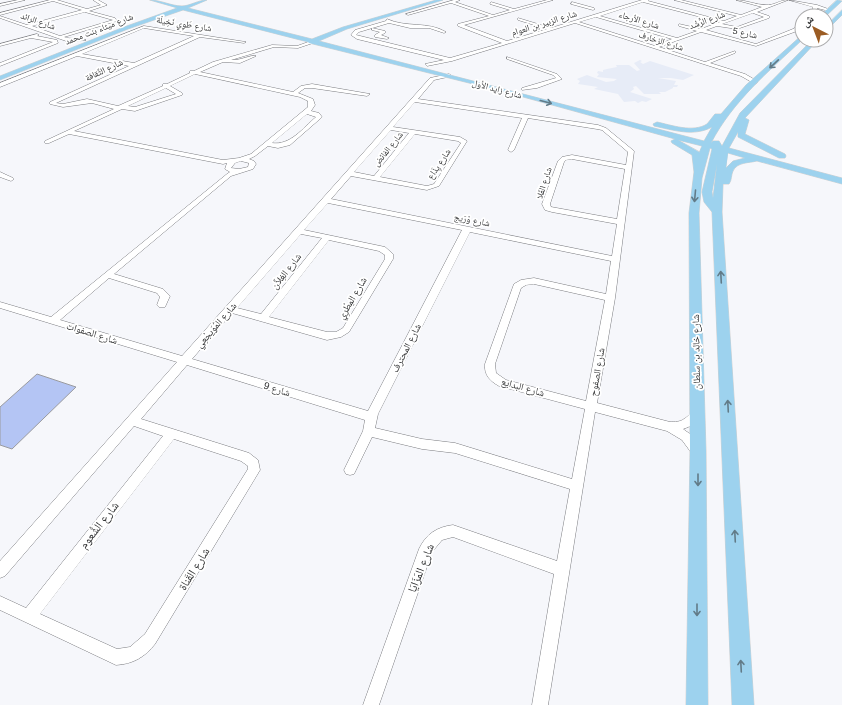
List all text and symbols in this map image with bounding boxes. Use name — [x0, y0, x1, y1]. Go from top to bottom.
street label: شارع الزبير بن العوام — [510, 8, 579, 40]
north arrow — [794, 8, 834, 48]
street label: شارع الأرجاء — [617, 9, 661, 32]
street label: شارع الرُّشْد — [688, 9, 727, 32]
street label: شارع الرائد — [19, 10, 57, 33]
street label: شارع ميثاء بنت محمد — [64, 11, 135, 47]
text: ش — [799, 12, 817, 30]
street label: شارع طَوِي نَخِيلَة — [155, 15, 212, 36]
street label: شارع 5 — [732, 26, 758, 41]
street label: شارع الزخارف — [637, 29, 685, 54]
street label: شارع الثَّقافة — [84, 57, 125, 84]
one-way arrow — [769, 59, 779, 68]
street label: شارع زايد الأول — [471, 78, 523, 101]
one-way arrow — [539, 99, 552, 106]
street label: شارع الفائض — [371, 130, 406, 169]
street label: شارع يِذَاع — [425, 147, 454, 182]
street label: شارع الفَلا — [534, 166, 555, 201]
one-way arrow — [691, 189, 698, 202]
street label: شارع وْرَيج — [453, 212, 491, 229]
street label: شارع الغِلاَّن — [269, 251, 304, 292]
one-way arrow — [717, 271, 724, 284]
street label: شارع المِطْرِي — [335, 275, 371, 322]
street label: شارع المُوَيجْعِي — [193, 300, 241, 351]
street label: شارع خالِد بن سلطان — [690, 314, 703, 390]
street label: شارع الصفوات — [65, 320, 119, 347]
street label: شارع المحترف — [389, 321, 424, 375]
street label: شارع الصفوح — [587, 347, 608, 397]
street label: شارع البدايع — [500, 376, 546, 400]
street label: شارع 9 — [262, 380, 292, 399]
one-way arrow — [725, 400, 732, 413]
one-way arrow — [694, 473, 702, 486]
street label: شارع الشُّعوم — [76, 499, 123, 552]
one-way arrow — [731, 530, 738, 543]
street label: شارع المَزَايَا — [405, 541, 438, 595]
street label: شارع القَناة — [175, 545, 213, 593]
one-way arrow — [693, 603, 701, 616]
one-way arrow — [738, 660, 745, 673]

